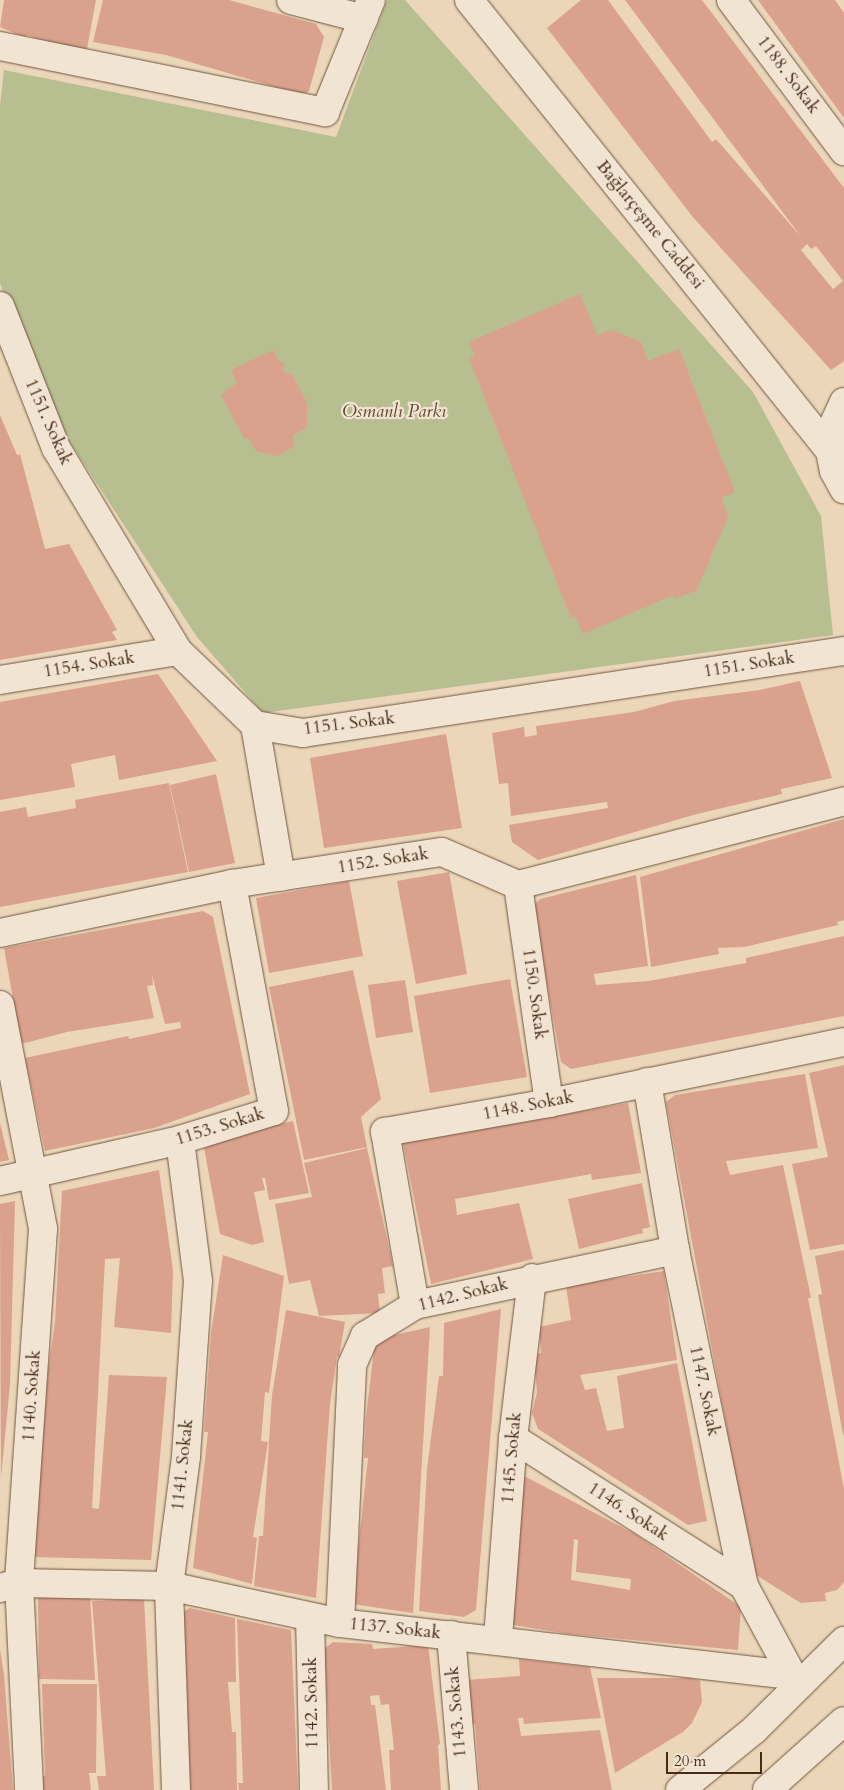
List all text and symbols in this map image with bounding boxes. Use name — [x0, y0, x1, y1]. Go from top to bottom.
street label: 1188. Sokak — [752, 32, 824, 118]
street label: Bağlarçeşme Caddesi — [591, 156, 709, 294]
street label: 1151. Sokak — [19, 376, 77, 468]
park label: Osmanlı Parkı — [342, 401, 446, 423]
street label: 1154. Sokak — [42, 647, 136, 683]
street label: 1151. Sokak — [702, 647, 796, 683]
street label: 1151. Sokak — [302, 708, 396, 740]
street label: 1152. Sokak — [336, 843, 430, 879]
street label: 1150. Sokak — [517, 947, 551, 1041]
street label: 1148. Sokak — [481, 1087, 575, 1125]
street label: 1153. Sokak — [173, 1103, 267, 1151]
street label: 1142. Sokak — [416, 1273, 510, 1317]
street label: 1147. Sokak — [684, 1344, 724, 1438]
street label: 1140. Sokak — [18, 1349, 46, 1443]
street label: 1145. Sokak — [497, 1411, 527, 1505]
street label: 1141. Sokak — [167, 1418, 199, 1512]
street label: 1146. Sokak — [584, 1478, 672, 1546]
street label: 1137. Sokak — [348, 1613, 442, 1645]
street label: 1142. Sokak — [300, 1657, 324, 1749]
street label: 1143. Sokak — [442, 1665, 472, 1759]
scale bar — [669, 1742, 765, 1774]
text: 20 m — [674, 1751, 706, 1771]

